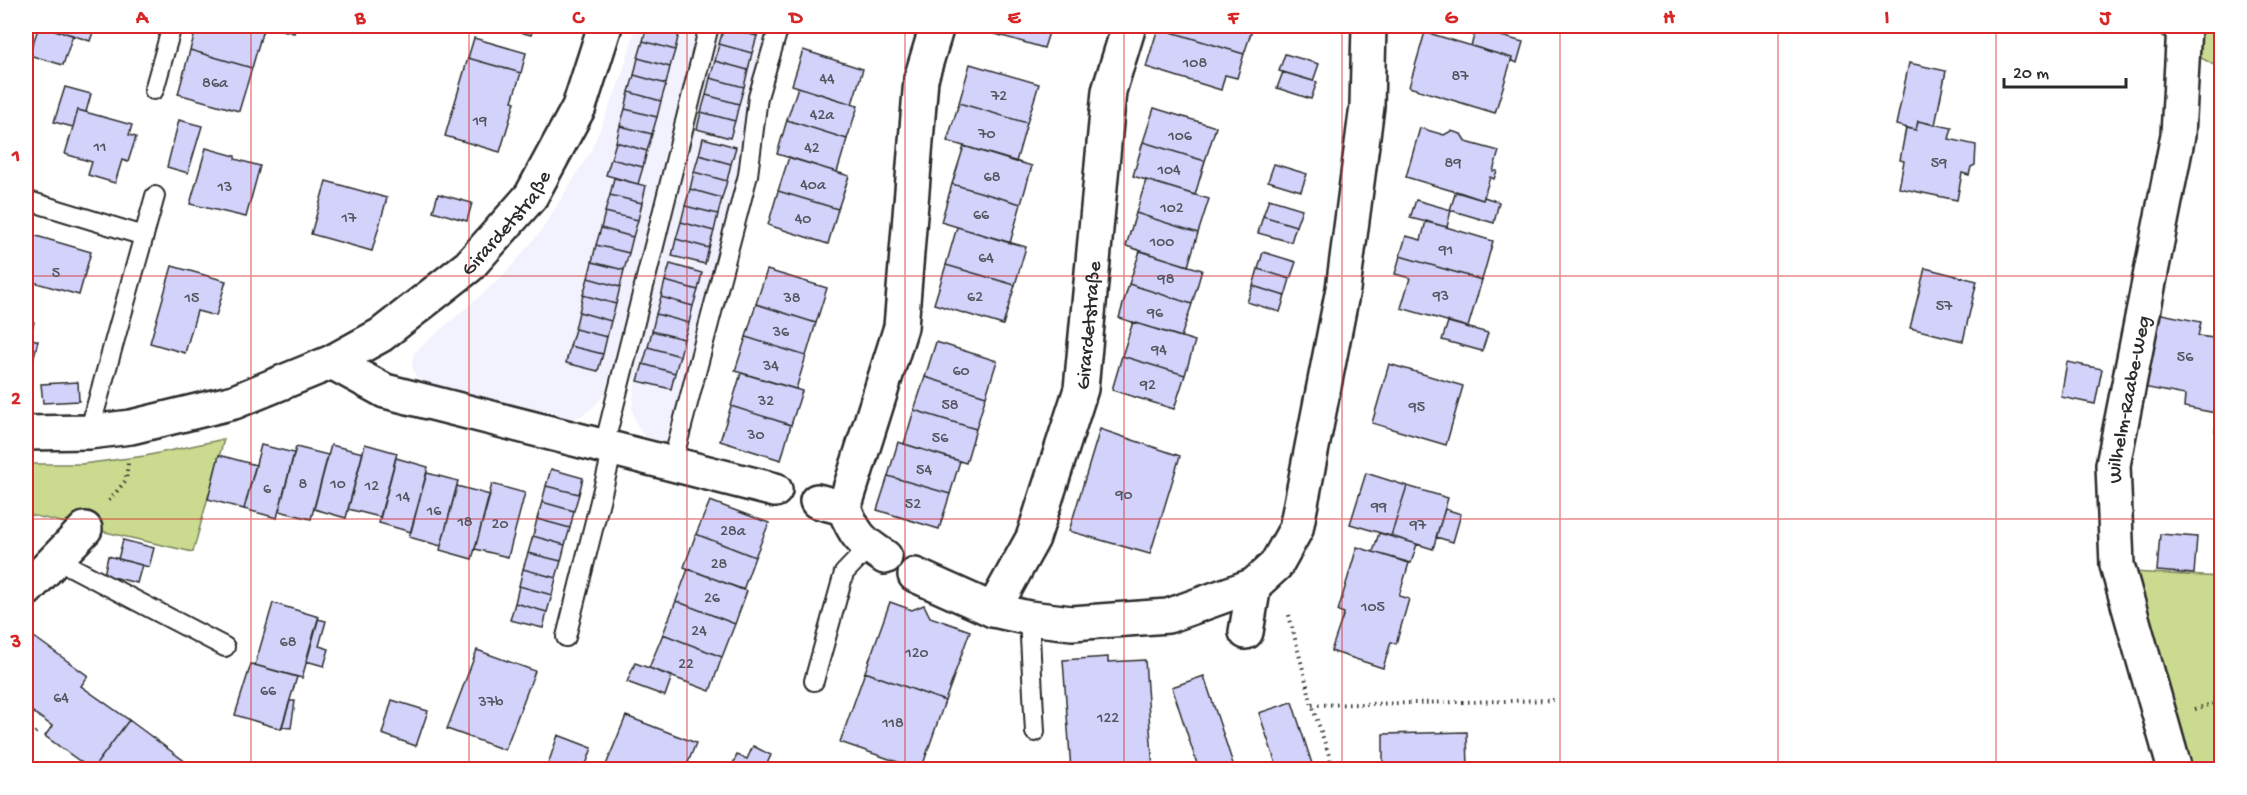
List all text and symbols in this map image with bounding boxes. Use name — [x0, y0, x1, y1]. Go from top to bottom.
text: A — [135, 8, 150, 31]
text: B — [354, 8, 366, 31]
text: C — [572, 8, 586, 31]
text: D — [787, 8, 803, 31]
text: E — [1008, 8, 1022, 31]
text: F — [1227, 8, 1240, 31]
text: G — [1445, 8, 1459, 31]
text: H — [1663, 8, 1675, 31]
text: I — [1885, 8, 1890, 31]
text: J — [2099, 8, 2112, 31]
scale bar — [2004, 51, 2126, 89]
house number: 108 — [1182, 55, 1207, 74]
text: 20 m — [2013, 64, 2049, 85]
house number: 87 — [1451, 68, 1469, 87]
house number: 44 — [819, 71, 835, 90]
house number: 86a — [202, 75, 229, 94]
house number: 72 — [990, 88, 1007, 107]
house number: 42a — [810, 107, 835, 126]
house number: 19 — [472, 113, 487, 132]
house number: 70 — [977, 126, 996, 145]
house number: 106 — [1167, 128, 1193, 147]
house number: 11 — [93, 139, 106, 158]
house number: 42 — [804, 140, 820, 159]
text: 1 — [11, 146, 20, 169]
house number: 89 — [1445, 155, 1461, 174]
house number: 59 — [1931, 155, 1947, 174]
house number: 104 — [1156, 162, 1181, 181]
street label: Girardetstraße — [458, 167, 558, 282]
house number: 68 — [984, 169, 1001, 188]
house number: 40a — [800, 177, 827, 196]
house number: 13 — [217, 179, 232, 198]
house number: 102 — [1159, 200, 1184, 219]
house number: 66 — [973, 207, 990, 226]
house number: 17 — [341, 210, 357, 229]
house number: 40 — [795, 211, 811, 230]
house number: 100 — [1149, 234, 1174, 253]
house number: 91 — [1438, 242, 1453, 261]
house number: 64 — [978, 250, 994, 269]
street label: Girardetstraße — [1073, 260, 1108, 391]
house number: 5 — [52, 265, 60, 284]
house number: 98 — [1157, 271, 1175, 290]
house number: 93 — [1432, 288, 1449, 307]
house number: 62 — [967, 289, 983, 308]
house number: 15 — [184, 290, 199, 309]
house number: 38 — [782, 290, 801, 309]
house number: 57 — [1936, 298, 1953, 317]
house number: 96 — [1146, 305, 1164, 324]
street label: Wilhelm-Raabe-Weg — [2105, 314, 2157, 484]
house number: 36 — [772, 324, 790, 343]
house number: 94 — [1150, 342, 1167, 361]
house number: 56 — [2177, 349, 2194, 368]
house number: 34 — [762, 358, 779, 377]
house number: 60 — [952, 363, 970, 382]
house number: 92 — [1139, 377, 1156, 396]
text: 2 — [11, 389, 21, 412]
house number: 32 — [757, 393, 774, 412]
house number: 58 — [941, 397, 959, 416]
house number: 95 — [1408, 399, 1425, 418]
house number: 30 — [746, 427, 765, 446]
house number: 56 — [932, 430, 949, 449]
house number: 54 — [916, 462, 932, 481]
house number: 8 — [299, 476, 308, 495]
house number: 10 — [329, 476, 346, 495]
house number: 12 — [364, 478, 379, 497]
house number: 6 — [263, 481, 272, 500]
house number: 90 — [1114, 487, 1133, 506]
house number: 14 — [395, 489, 410, 508]
house number: 52 — [905, 496, 921, 515]
house number: 99 — [1370, 499, 1387, 518]
house number: 16 — [426, 503, 442, 522]
house number: 18 — [456, 514, 473, 533]
house number: 20 — [492, 516, 508, 535]
house number: 97 — [1409, 517, 1427, 536]
house number: 28a — [720, 523, 747, 542]
house number: 28 — [711, 556, 728, 575]
house number: 26 — [704, 590, 721, 609]
house number: 105 — [1360, 599, 1385, 618]
house number: 24 — [691, 623, 707, 642]
text: 3 — [10, 632, 21, 655]
house number: 68 — [280, 634, 297, 653]
house number: 120 — [904, 645, 929, 664]
house number: 22 — [678, 656, 694, 675]
house number: 66 — [260, 683, 277, 702]
house number: 64 — [53, 690, 69, 709]
house number: 37b — [477, 694, 504, 713]
house number: 122 — [1096, 710, 1119, 729]
house number: 118 — [881, 715, 904, 734]

